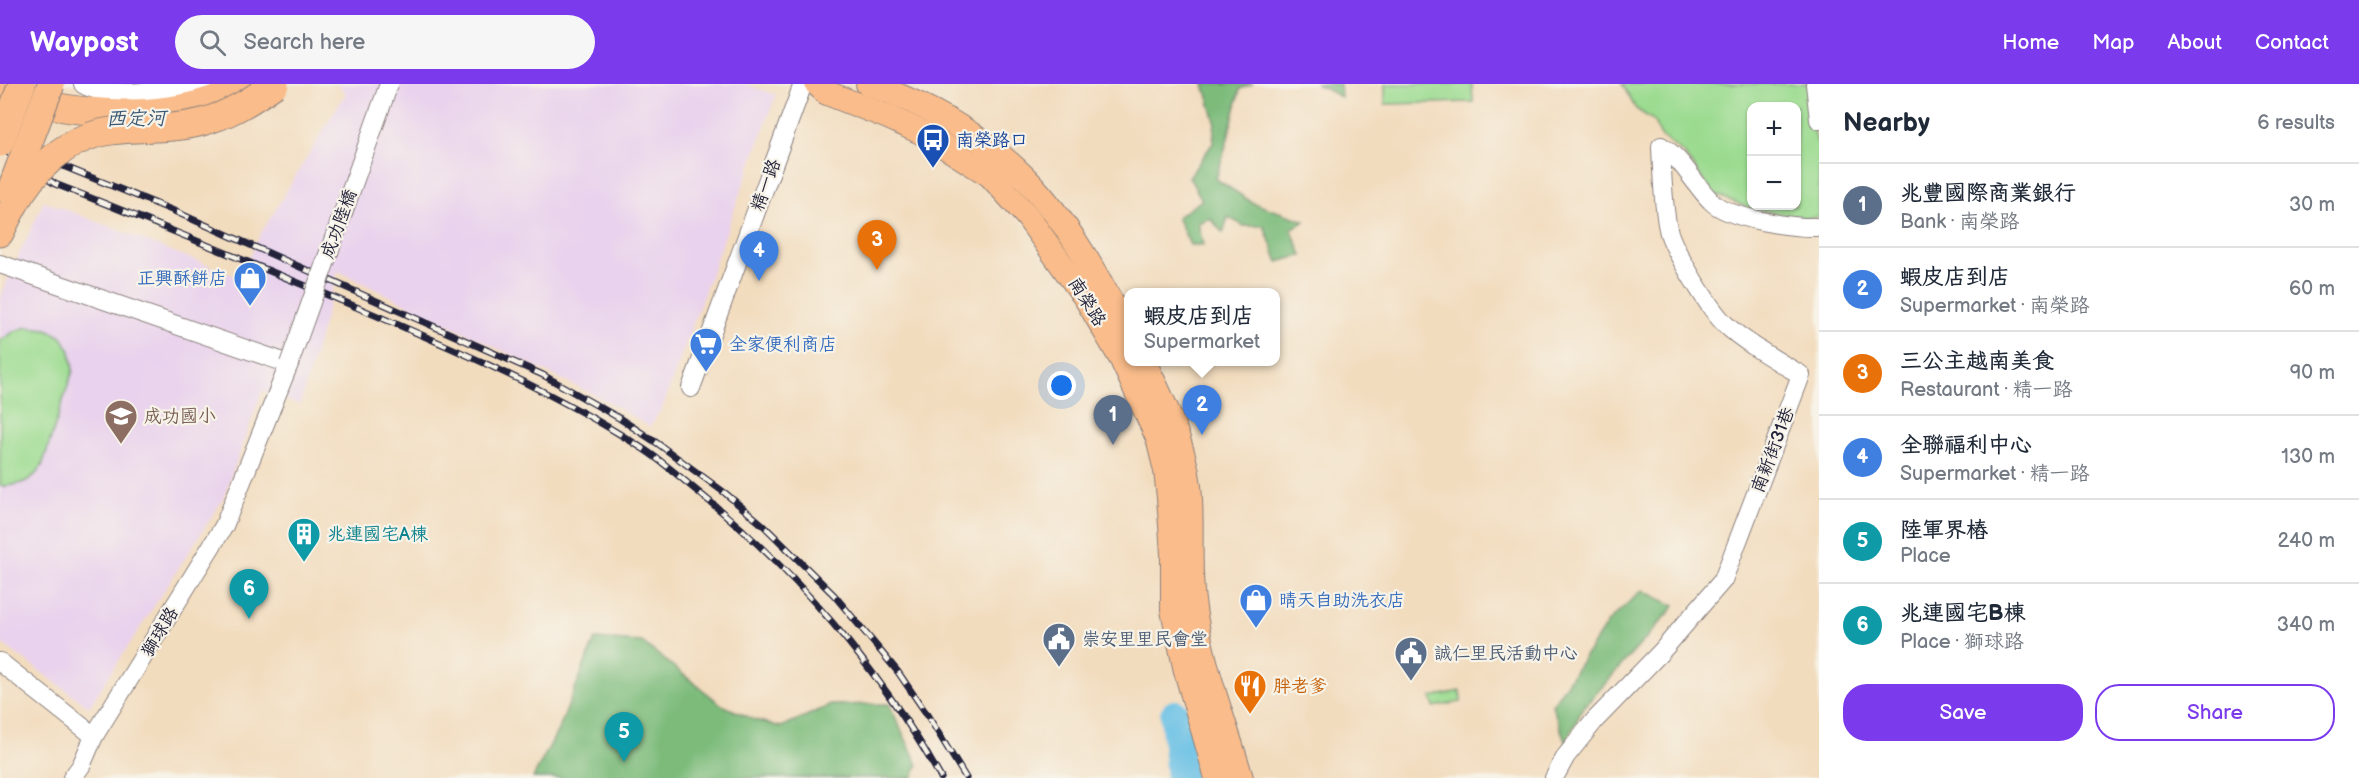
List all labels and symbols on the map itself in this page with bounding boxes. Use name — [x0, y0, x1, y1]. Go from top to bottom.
water label: 西定河 — [106, 106, 169, 132]
bus stop icon: 南榮路口 — [915, 122, 951, 169]
place label: 南榮路口 — [956, 130, 1028, 151]
street label: 精一路 — [747, 156, 785, 214]
street label: 成功陸橋 — [317, 187, 361, 261]
pin: 3 — [858, 220, 896, 270]
pin: 4 — [740, 232, 778, 281]
shop icon: 正興酥餅店 — [232, 260, 268, 307]
place label: 正興酥餅店 — [137, 268, 227, 289]
street label: 南榮路 — [1064, 274, 1110, 330]
supermarket icon: 全家便利商店 — [688, 326, 724, 373]
place label: 全家便利商店 — [729, 334, 837, 355]
your location — [1047, 371, 1076, 400]
pin: 2 — [1182, 386, 1222, 435]
pin: 1 — [1094, 396, 1132, 445]
school or university icon: 成功國小 — [103, 398, 139, 445]
street label: 南新街31巷 — [1747, 404, 1799, 496]
place label: 成功國小 — [144, 406, 216, 427]
building icon: 兆連國宅A棟 — [286, 516, 322, 563]
place label: 兆連國宅A棟 — [327, 524, 428, 545]
pin: 6 — [230, 570, 268, 619]
shop icon: 晴天自助洗衣店 — [1238, 582, 1274, 629]
place label: 晴天自助洗衣店 — [1279, 590, 1405, 611]
street label: 獅球路 — [137, 603, 183, 661]
public building icon: 崇安里里民會堂 — [1041, 621, 1077, 668]
place label: 崇安里里民會堂 — [1082, 629, 1208, 650]
public building icon: 誠仁里民活動中心 — [1393, 635, 1429, 682]
place label: 誠仁里民活動中心 — [1434, 643, 1578, 664]
restaurant icon: 胖老爹 — [1232, 668, 1268, 715]
place label: 胖老爹 — [1273, 676, 1327, 697]
pin: 5 — [604, 712, 644, 762]

